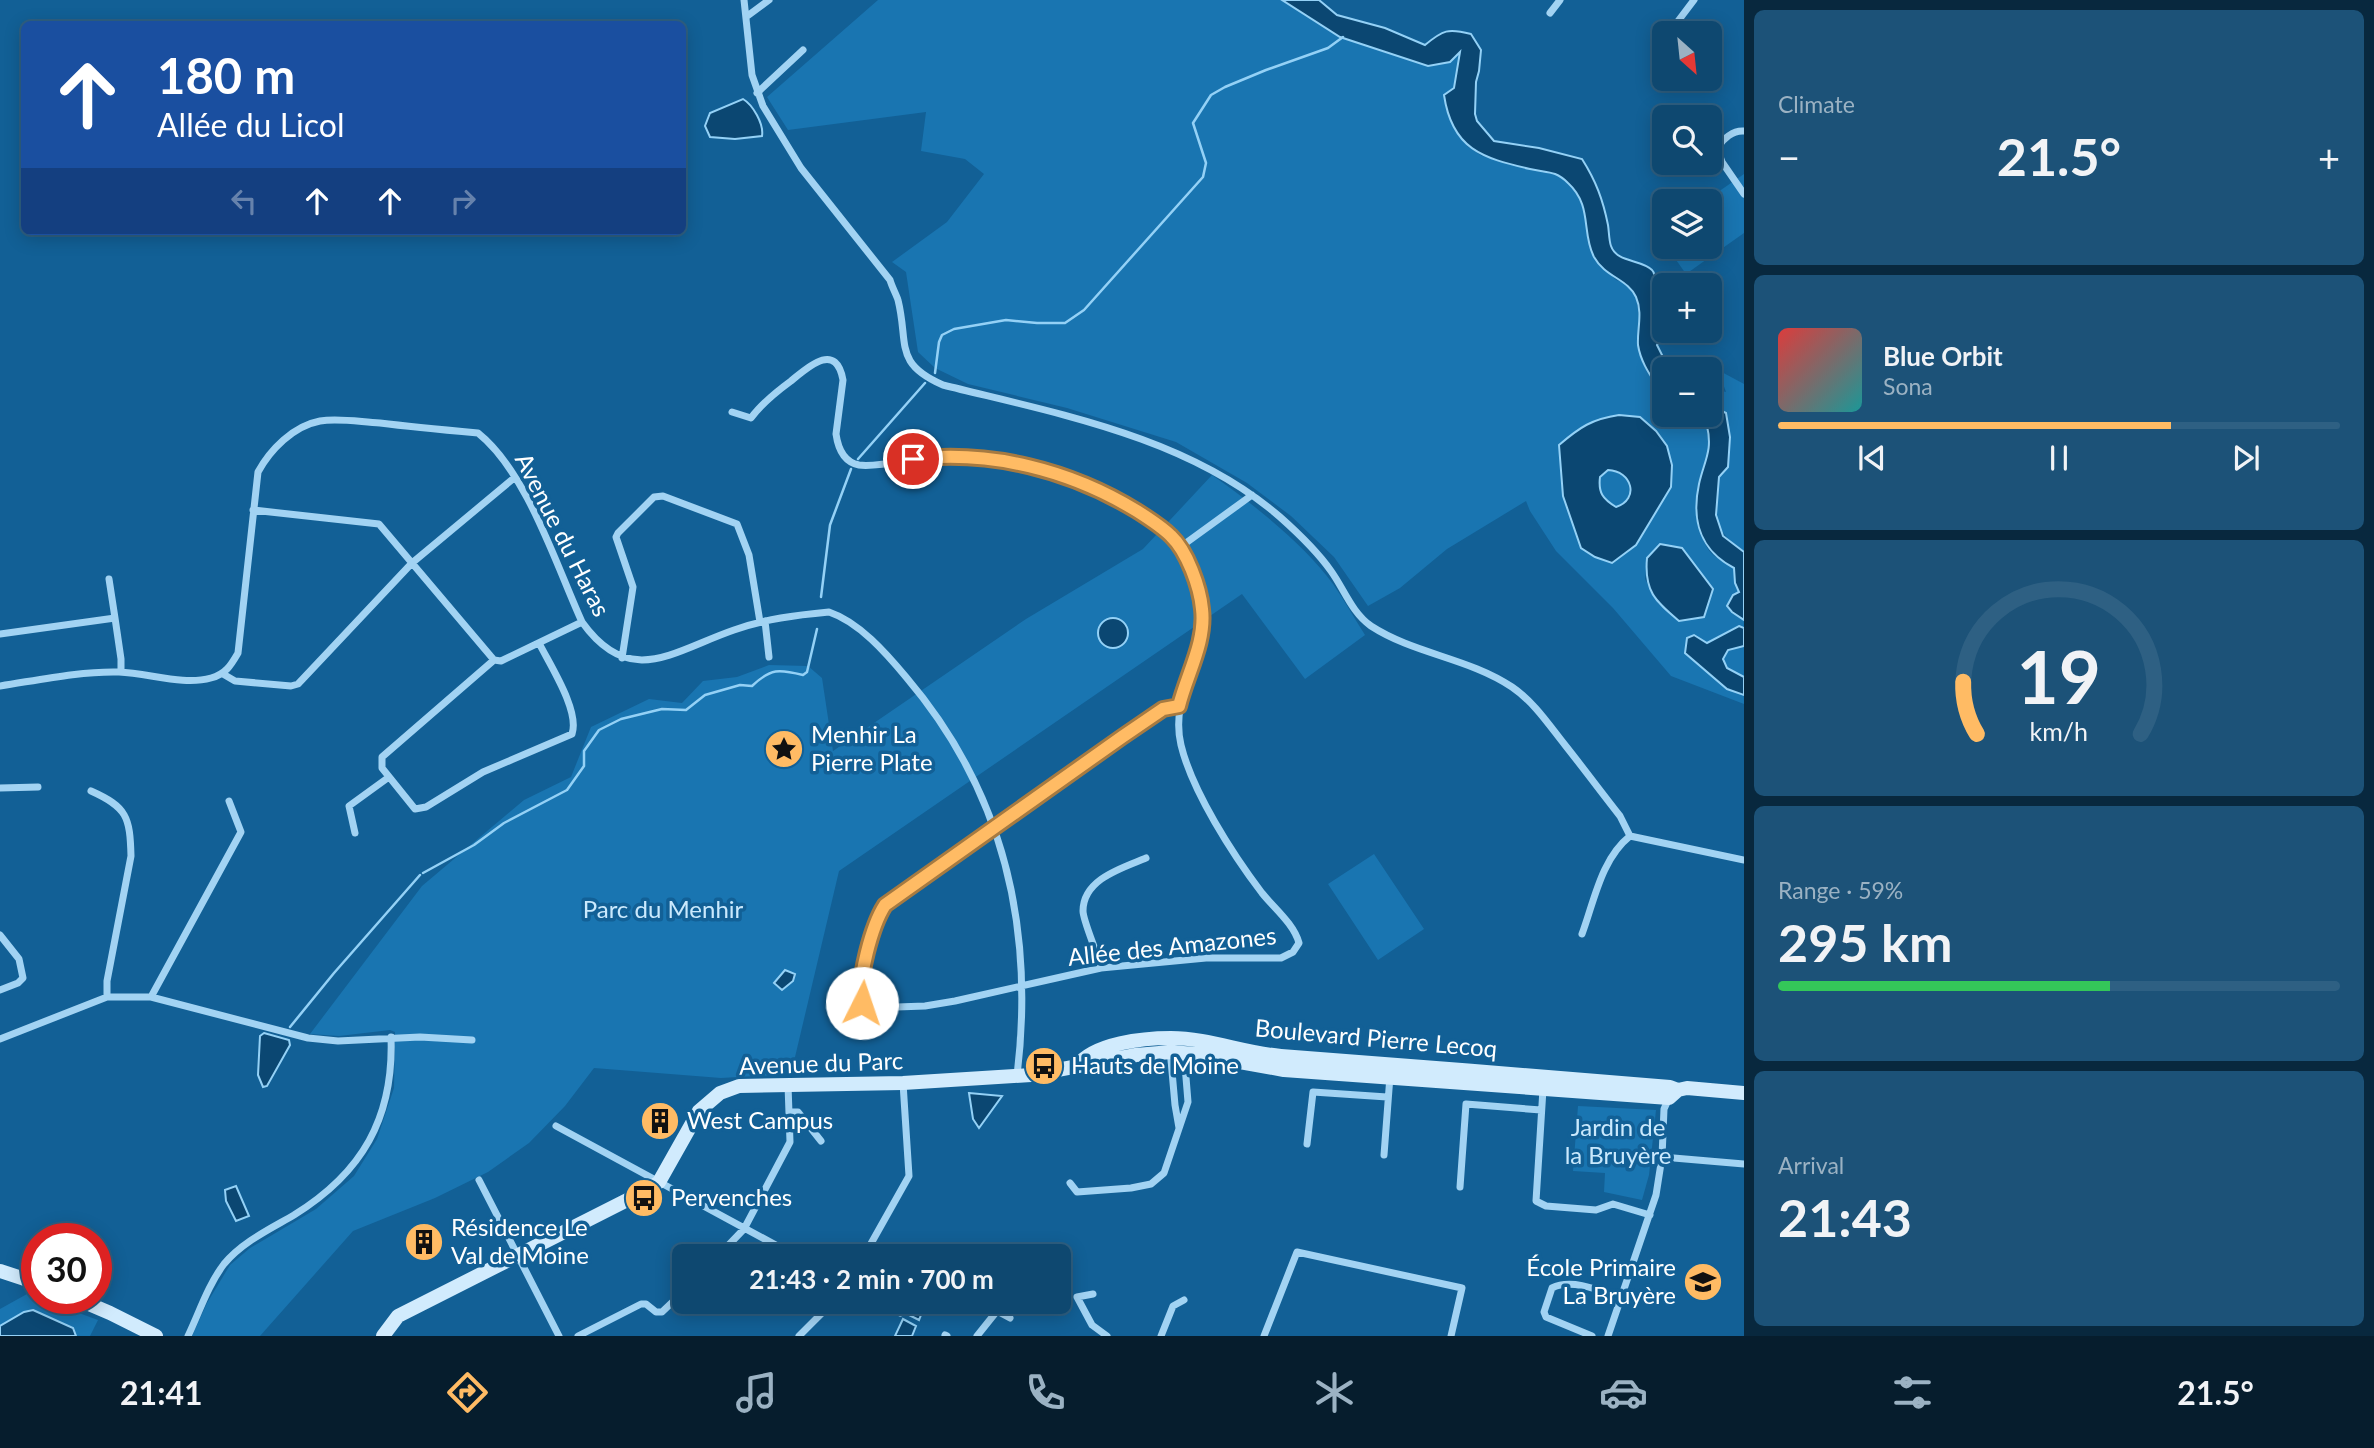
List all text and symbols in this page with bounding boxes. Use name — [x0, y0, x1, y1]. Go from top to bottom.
north arrow — [1652, 21, 1722, 91]
map controls — [1652, 21, 1722, 427]
text: 180 m — [157, 46, 295, 104]
icon: ahead — [42, 49, 133, 140]
text: Climate — [1778, 90, 1855, 118]
text: Allée du Licol — [157, 105, 344, 144]
button: search — [1652, 105, 1722, 175]
text: 21.5° — [1997, 125, 2121, 187]
text: − — [1778, 134, 1800, 180]
text: + — [2318, 134, 2340, 180]
icon: left — [225, 182, 263, 220]
icon: ahead — [298, 182, 336, 220]
icon: ahead — [371, 182, 409, 220]
icon: right — [444, 182, 482, 220]
button: layers — [1652, 189, 1722, 259]
button: + — [1652, 273, 1722, 343]
text: Blue Orbit — [1883, 340, 2003, 372]
button: − — [1652, 357, 1722, 427]
text: Sona — [1883, 372, 1933, 400]
pin — [883, 429, 943, 489]
icon: previous — [1853, 439, 1891, 477]
icon: pause — [2040, 439, 2078, 477]
icon: next — [2227, 439, 2265, 477]
icon: arrive — [894, 440, 932, 478]
street label: Avenue du Haras — [510, 448, 617, 621]
text: 19 — [2017, 632, 2101, 720]
text: km/h — [2030, 716, 2088, 746]
place label: Menhir La Pierre Plate — [811, 719, 933, 776]
place icon: Menhir La Pierre Plate — [763, 728, 805, 770]
text: Range · 59% — [1778, 876, 1903, 904]
park label: Parc du Menhir — [583, 894, 744, 923]
text: 295 km — [1778, 911, 1952, 973]
street label: Allée des Amazones — [1066, 920, 1277, 971]
position arrow — [825, 966, 899, 1040]
street label: Boulevard Pierre Lecoq — [1254, 1012, 1499, 1063]
street label: Avenue du Parc — [738, 1045, 904, 1080]
bus stop icon: Hauts de Moine — [1023, 1045, 1065, 1087]
place label: Hauts de Moine — [1071, 1050, 1239, 1079]
building icon: West Campus — [639, 1100, 681, 1142]
place label: West Campus — [687, 1105, 833, 1134]
park label: Jardin de la Bruyère — [1565, 1112, 1671, 1169]
text: Arrival — [1778, 1151, 1844, 1179]
bus stop icon: Pervenches — [623, 1177, 665, 1219]
place label: Pervenches — [671, 1182, 792, 1211]
text: 21:43 — [1778, 1186, 1912, 1248]
place label: Résidence Le Val de Moine — [451, 1212, 589, 1269]
building icon: Résidence Le Val de Moine — [403, 1221, 445, 1263]
speed limit sign: 30 — [21, 1223, 112, 1314]
place label: École Primaire La Bruyère — [1526, 1252, 1676, 1309]
school or university icon: École Primaire La Bruyère — [1682, 1261, 1724, 1303]
text: 21:43 · 2 min · 700 m — [749, 1263, 994, 1295]
icon: directions — [443, 1368, 492, 1417]
icon: music — [732, 1368, 781, 1417]
icon: phone — [1021, 1368, 1070, 1417]
icon: climate — [1310, 1368, 1359, 1417]
icon: car — [1599, 1368, 1648, 1417]
icon: filters — [1888, 1368, 1937, 1417]
text: 21:41 — [120, 1373, 203, 1412]
text: 21.5° — [2177, 1373, 2254, 1412]

